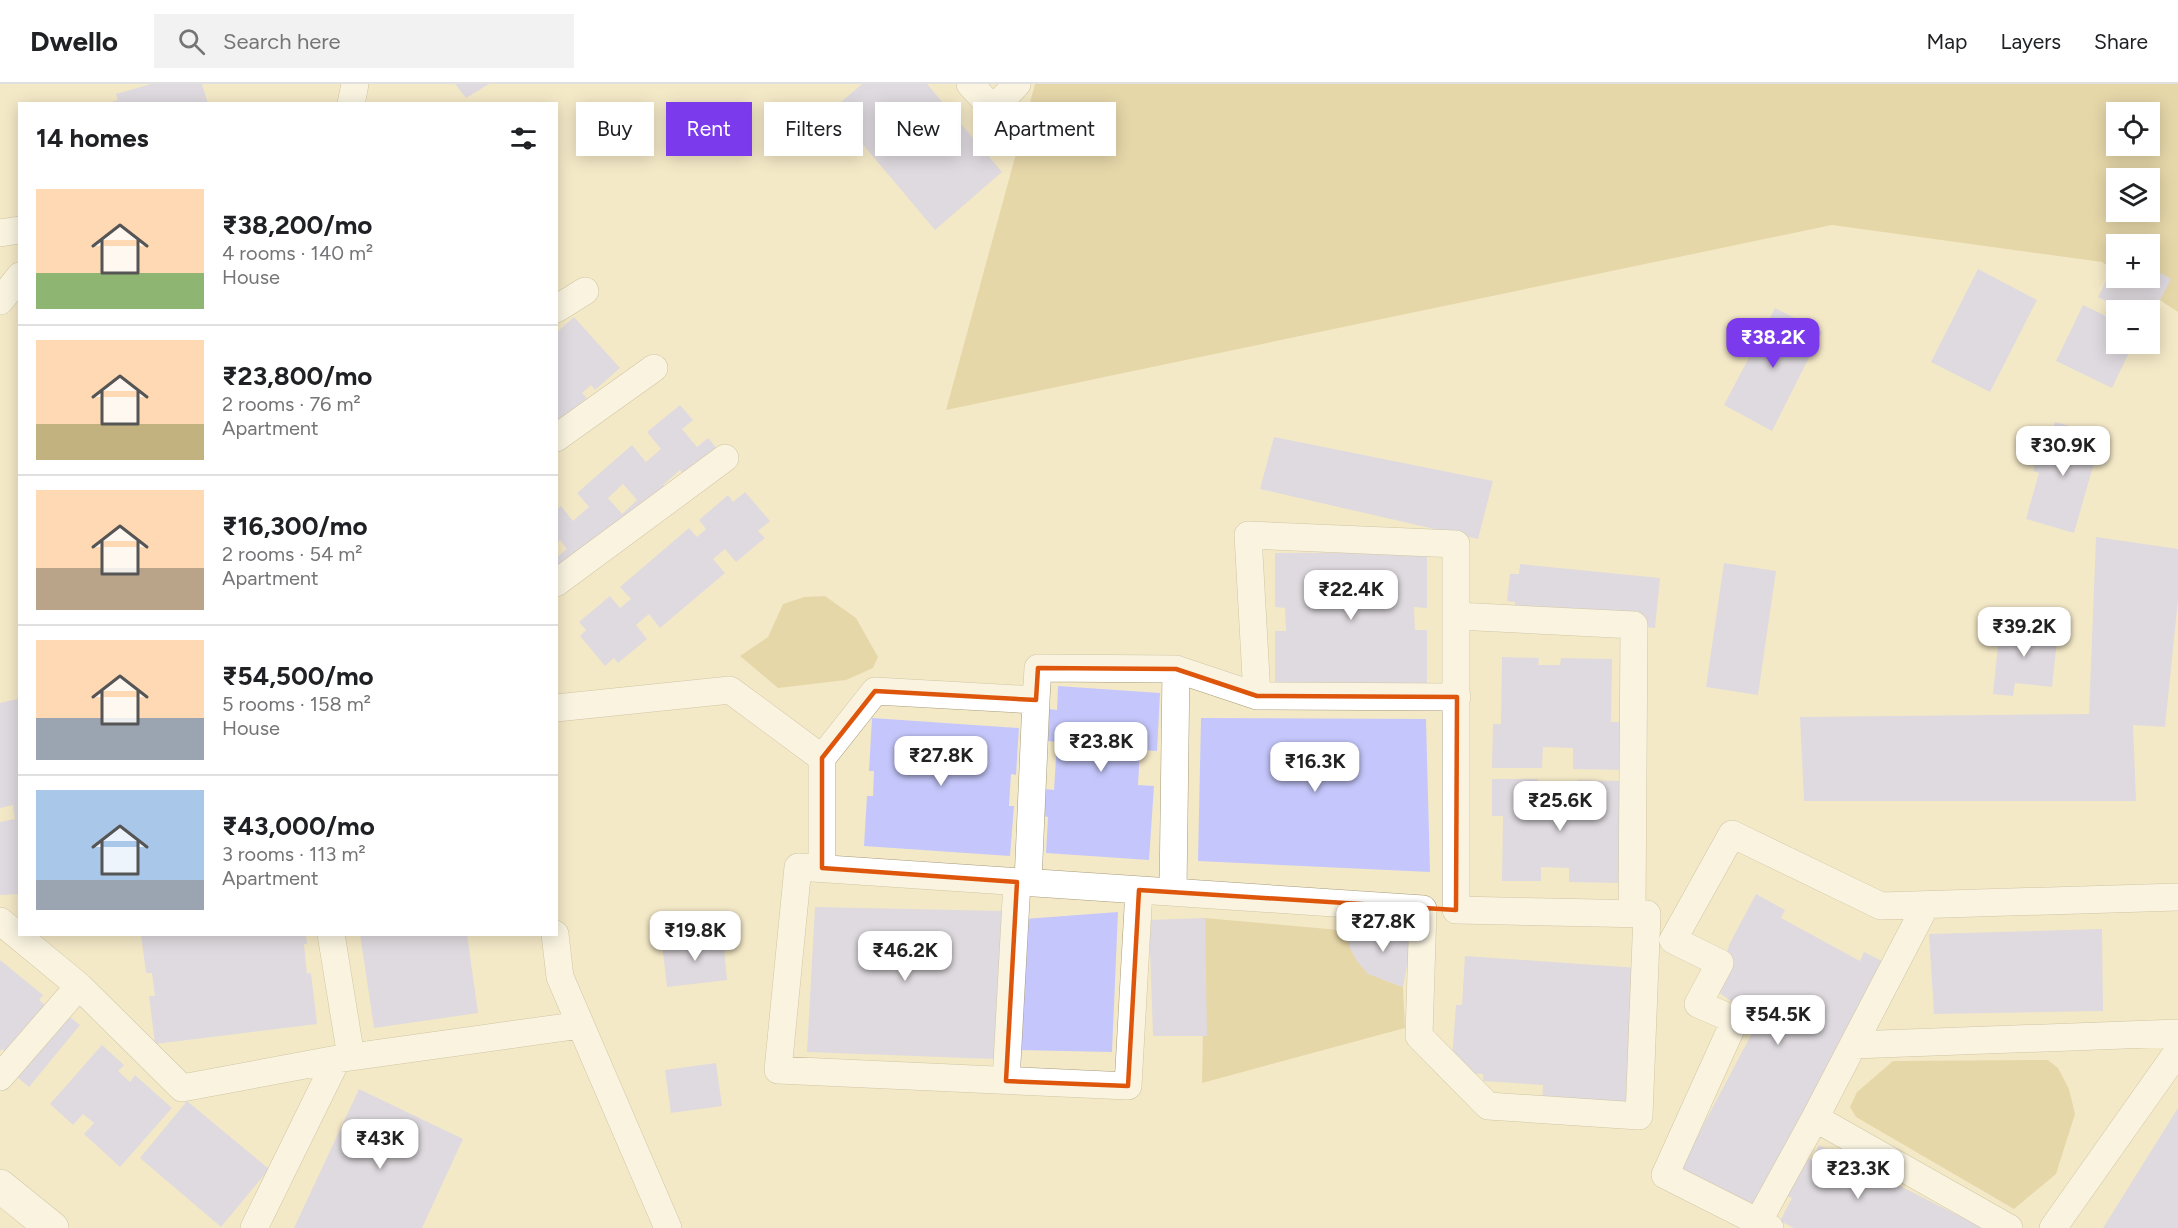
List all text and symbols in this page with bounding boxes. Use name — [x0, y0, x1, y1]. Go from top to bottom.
search box — [154, 14, 574, 68]
text: Dwello — [30, 24, 118, 58]
icon: search — [175, 25, 208, 58]
text: Search here — [223, 28, 341, 55]
text: Map — [1927, 29, 1967, 54]
text: Layers — [2000, 29, 2061, 54]
text: Share — [2094, 29, 2148, 54]
chip: Buy — [576, 102, 654, 156]
chip: Rent — [666, 102, 752, 156]
chip: Filters — [764, 102, 863, 156]
chip: New — [875, 102, 961, 156]
chip: Apartment — [973, 102, 1116, 156]
map controls — [2106, 102, 2160, 354]
button: locate — [2106, 102, 2160, 156]
text: 14 homes — [36, 122, 149, 154]
icon: filters — [507, 122, 540, 155]
button: layers — [2106, 168, 2160, 222]
text: ₹38,200/mo — [222, 209, 372, 241]
icon: home — [84, 213, 156, 285]
button: + — [2106, 234, 2160, 288]
text: 4 rooms · 140 m² — [222, 241, 373, 265]
text: House — [222, 265, 280, 289]
button: − — [2106, 300, 2160, 354]
pin: ₹38.2K — [1724, 318, 1822, 369]
text: ₹38.2K — [1740, 325, 1806, 349]
text: ₹23,800/mo — [222, 360, 372, 392]
icon: home — [84, 364, 156, 436]
text: 2 rooms · 76 m² — [222, 392, 361, 416]
text: Apartment — [222, 416, 319, 440]
pin: ₹30.9K — [2014, 426, 2112, 477]
text: ₹30.9K — [2030, 433, 2096, 457]
text: ₹16,300/mo — [222, 510, 368, 542]
icon: home — [84, 514, 156, 586]
text: 2 rooms · 54 m² — [222, 542, 362, 566]
text: Apartment — [222, 566, 319, 590]
pin: ₹22.4K — [1302, 570, 1400, 621]
text: ₹22.4K — [1318, 577, 1384, 601]
pin: ₹39.2K — [1975, 607, 2073, 658]
text: ₹39.2K — [1992, 614, 2056, 638]
text: ₹54,500/mo — [222, 660, 374, 692]
icon: home — [84, 664, 156, 736]
text: 5 rooms · 158 m² — [222, 692, 371, 716]
text: House — [222, 716, 280, 740]
pin: ₹23.8K — [1052, 722, 1150, 773]
text: ₹23.8K — [1068, 729, 1134, 753]
pin: ₹27.8K — [892, 736, 990, 787]
pin: ₹16.3K — [1266, 742, 1364, 793]
text: ₹27.8K — [908, 743, 974, 767]
text: ₹16.3K — [1284, 749, 1346, 773]
pin: ₹25.6K — [1511, 781, 1609, 832]
text: ₹25.6K — [1527, 788, 1593, 812]
text: ₹43,000/mo — [222, 810, 375, 842]
icon: home — [84, 814, 156, 886]
text: 3 rooms · 113 m² — [222, 842, 366, 866]
text: Apartment — [222, 866, 319, 890]
pin: ₹27.8K — [1334, 902, 1432, 953]
text: ₹27.8K — [1350, 909, 1416, 933]
pin: ₹19.8K — [646, 911, 744, 962]
text: ₹19.8K — [664, 918, 726, 942]
pin: ₹46.2K — [856, 931, 954, 982]
text: ₹46.2K — [872, 938, 938, 962]
pin: ₹54.5K — [1729, 995, 1827, 1046]
text: ₹54.5K — [1745, 1002, 1811, 1026]
pin: ₹43K — [344, 1119, 416, 1170]
text: ₹43K — [355, 1126, 405, 1150]
pin: ₹23.3K — [1809, 1149, 1907, 1200]
text: ₹23.3K — [1826, 1156, 1890, 1180]

